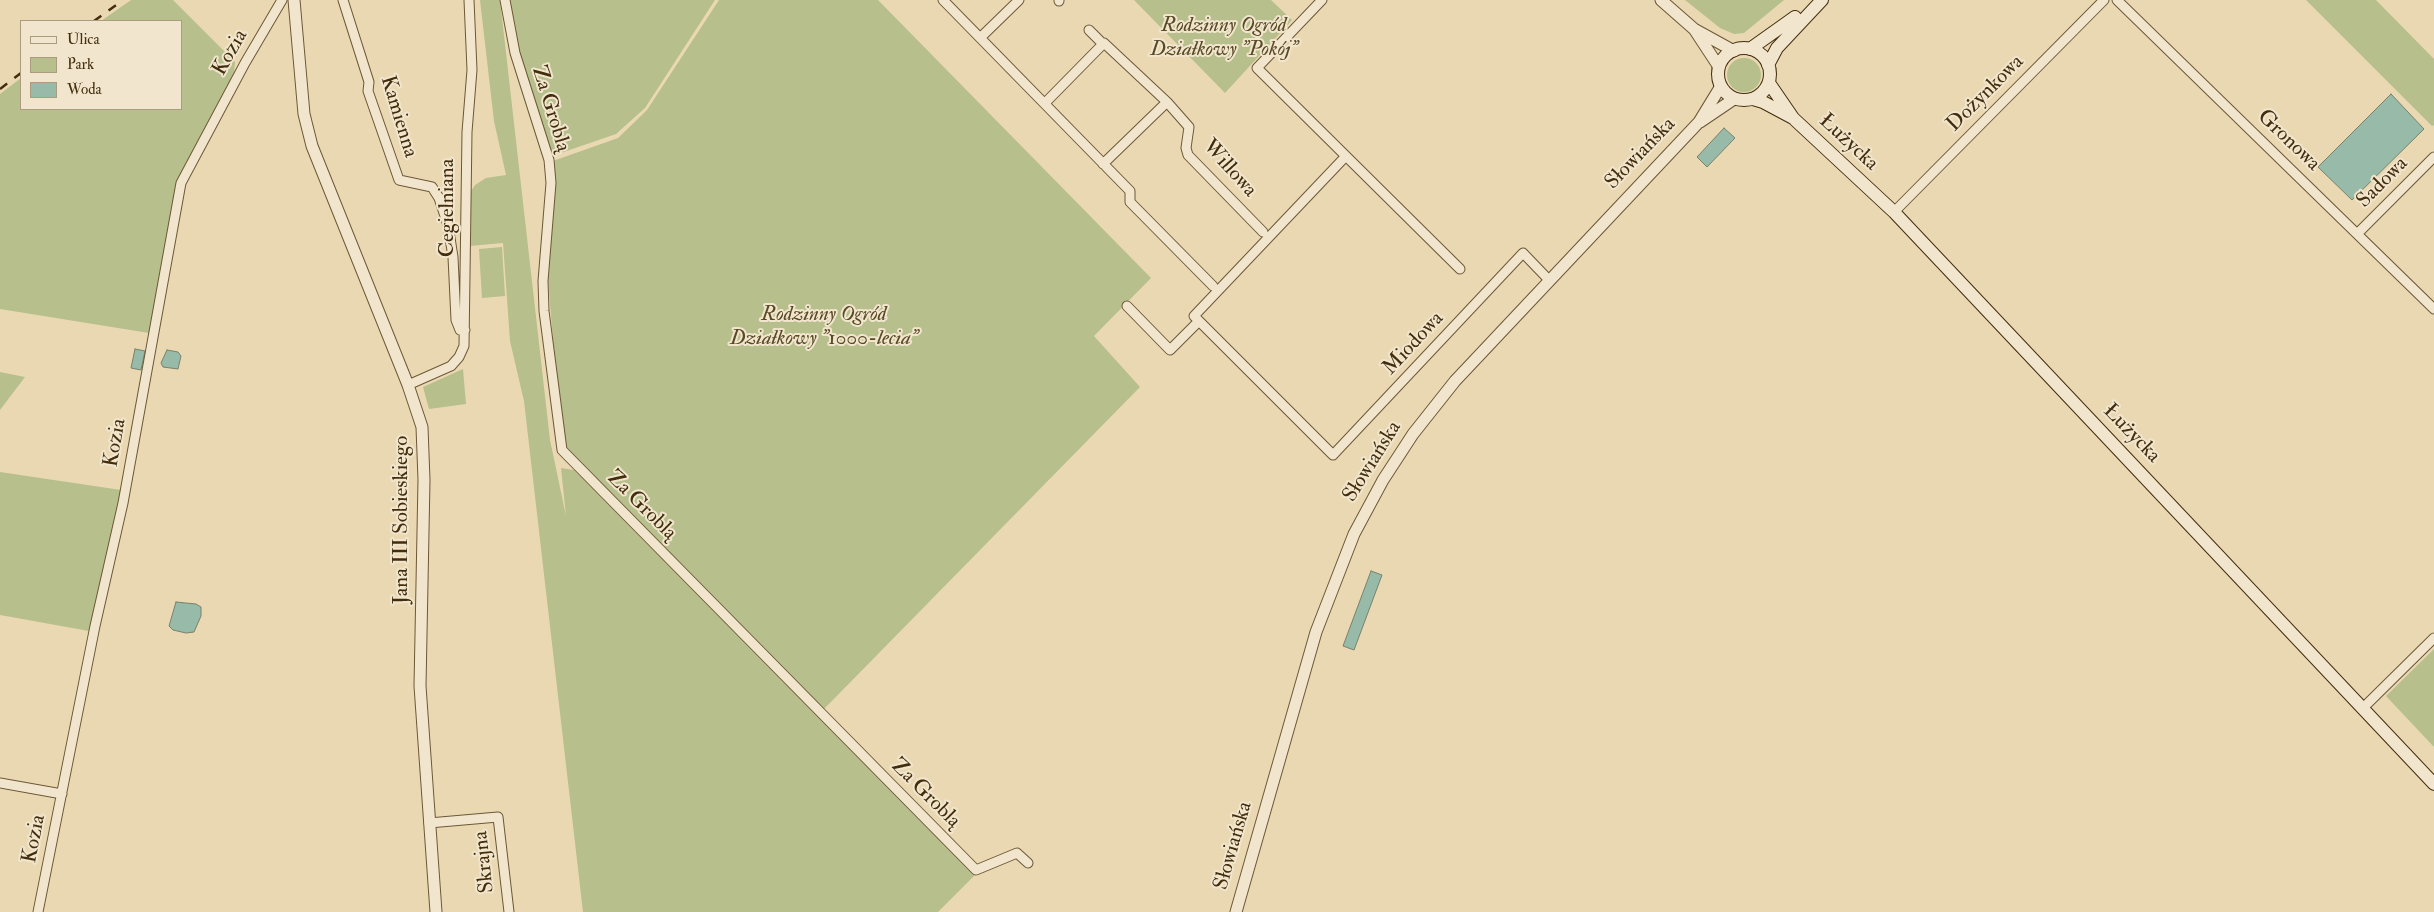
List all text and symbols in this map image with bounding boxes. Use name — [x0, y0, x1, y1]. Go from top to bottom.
park label: Rodzinny Ogród Działkowy "Pokój" — [1150, 13, 1298, 63]
legend — [20, 20, 182, 110]
street label: Kozia — [208, 26, 254, 80]
text: Ulica — [67, 30, 100, 49]
street label: Dożynkowa — [1942, 50, 2030, 138]
text: Park — [67, 55, 94, 74]
street label: Za Groblą — [525, 63, 575, 155]
street label: Kamienna — [374, 73, 422, 161]
text: Woda — [67, 80, 102, 99]
street label: Gronowa — [2251, 105, 2325, 177]
street label: Łużycka — [1813, 109, 1883, 177]
street label: Słowiańska — [1600, 113, 1682, 195]
street label: Willowa — [1197, 135, 1261, 203]
street label: Sadowa — [2352, 152, 2414, 214]
street label: Cegielniana — [435, 159, 461, 257]
park label: Rodzinny Ogród Działkowy "1000-lecia" — [730, 302, 918, 352]
street label: Miodowa — [1378, 307, 1450, 381]
street label: Łużycka — [2097, 399, 2165, 469]
street label: Kozia — [99, 417, 133, 469]
street label: Słowiańska — [1338, 417, 1408, 507]
street label: Jana III Sobieskiego — [389, 436, 415, 604]
street label: Za Groblą — [601, 466, 681, 546]
street label: Za Groblą — [885, 754, 965, 834]
street label: Słowiańska — [1209, 799, 1259, 893]
street label: Kozia — [18, 813, 52, 865]
street label: Skrajna — [469, 830, 501, 894]

